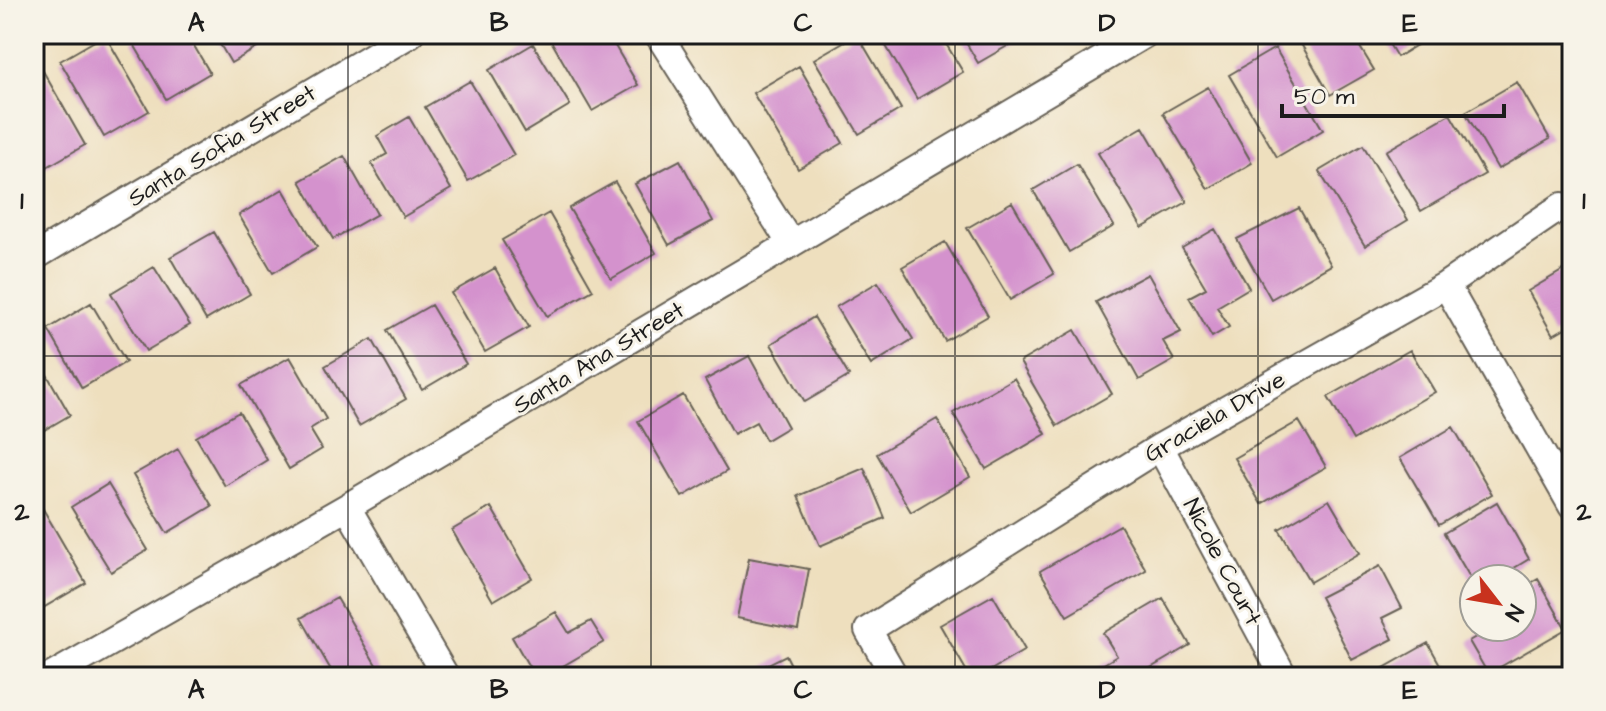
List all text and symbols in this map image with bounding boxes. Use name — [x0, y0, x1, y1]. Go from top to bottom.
text: A — [188, 5, 205, 41]
text: B — [490, 5, 509, 41]
text: C — [794, 5, 813, 41]
text: D — [1099, 5, 1116, 41]
text: E — [1402, 5, 1418, 41]
scale bar — [1282, 68, 1504, 118]
street label: Santa Sofia Street — [122, 76, 323, 216]
text: 50 m — [1294, 80, 1355, 114]
text: 1 — [20, 183, 24, 219]
text: 1 — [1582, 183, 1586, 219]
street label: Santa Ana Street — [507, 293, 691, 423]
street label: Graciela Drive — [1138, 363, 1292, 471]
street label: Nicole Court — [1174, 492, 1270, 632]
text: 2 — [14, 494, 30, 530]
text: 2 — [1576, 494, 1592, 530]
north arrow — [1458, 563, 1538, 643]
text: N — [1497, 599, 1531, 627]
text: A — [188, 672, 205, 708]
text: B — [490, 672, 509, 708]
text: C — [794, 672, 813, 708]
text: D — [1099, 672, 1116, 708]
text: E — [1402, 672, 1418, 708]

